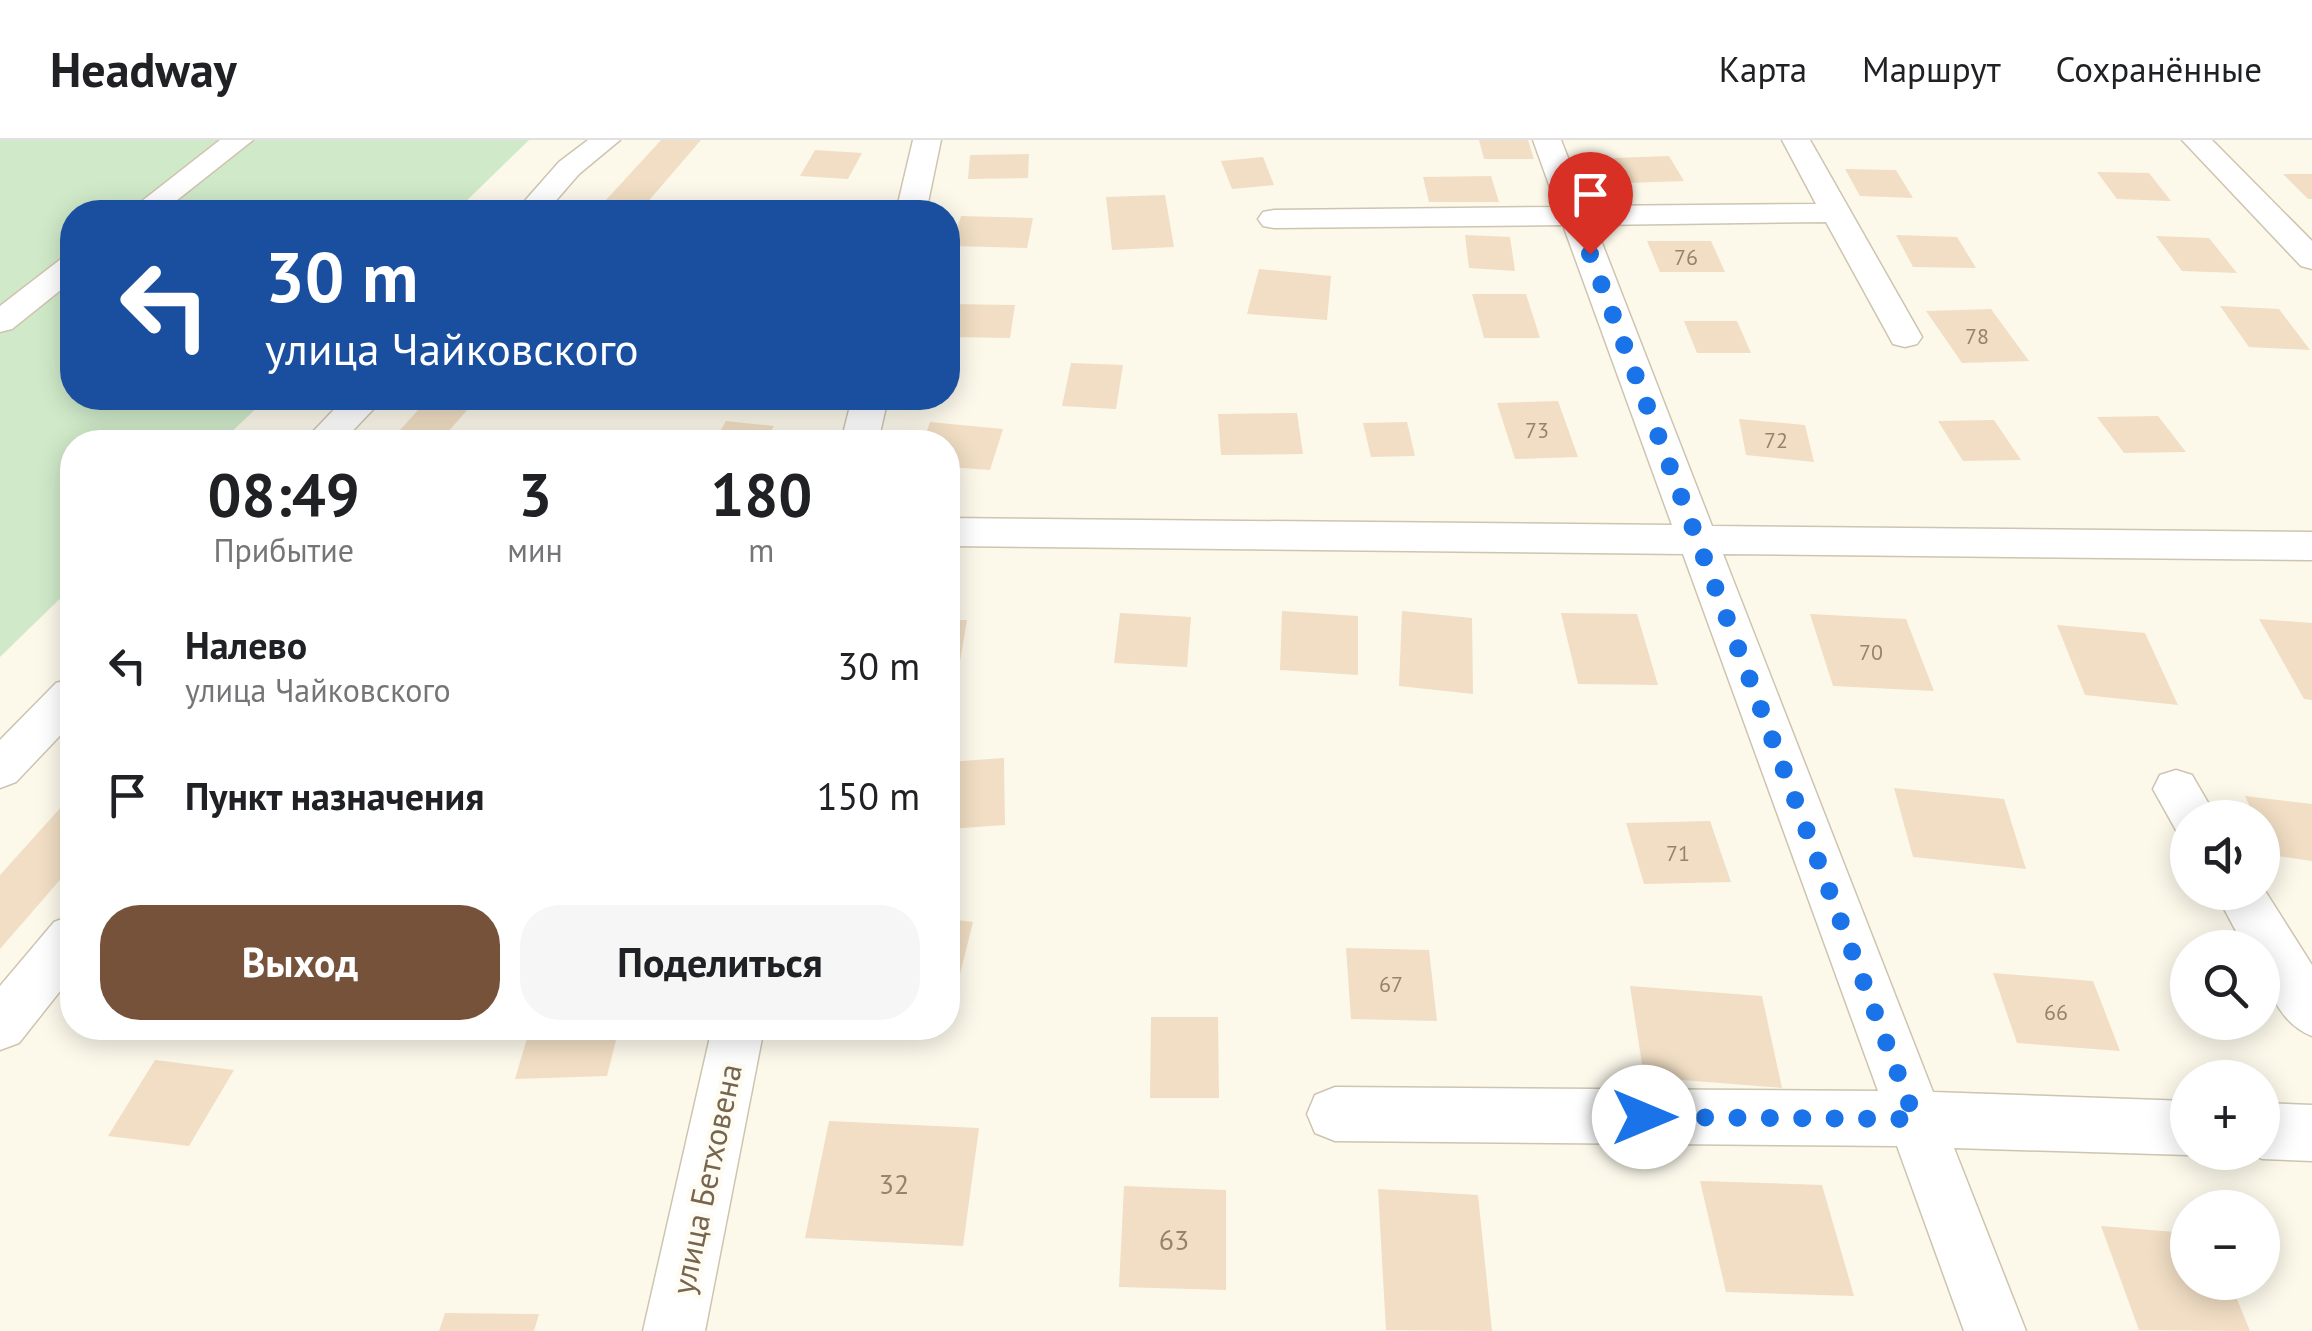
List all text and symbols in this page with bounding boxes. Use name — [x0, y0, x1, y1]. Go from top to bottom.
text: Headway — [50, 38, 237, 100]
text: Карта — [1719, 46, 1807, 92]
text: Маршрут — [1862, 46, 2001, 92]
text: Сохранённые — [2056, 46, 2262, 92]
pin — [1548, 152, 1633, 255]
icon: arrive — [1563, 167, 1618, 222]
text: 30 m — [265, 231, 418, 321]
icon: left — [100, 240, 230, 370]
house number: 76 — [1674, 243, 1698, 271]
text: улица Чайковского — [265, 319, 639, 377]
house number: 78 — [1965, 322, 1989, 350]
house number: 73 — [1525, 416, 1549, 444]
house number: 72 — [1764, 426, 1788, 454]
text: 08:49 — [208, 455, 360, 533]
text: 3 — [518, 455, 552, 533]
text: 180 — [710, 455, 812, 533]
text: Прибытие — [213, 529, 354, 571]
text: мин — [507, 529, 563, 571]
text: m — [748, 529, 774, 571]
text: Налево — [185, 620, 307, 669]
icon: left — [100, 638, 155, 693]
house number: 70 — [1859, 638, 1883, 666]
text: 30 m — [838, 641, 920, 690]
text: улица Чайковского — [185, 669, 451, 711]
icon: arrive — [100, 768, 155, 823]
text: Пункт назначения — [185, 771, 484, 820]
text: 150 m — [817, 771, 920, 820]
map controls — [2170, 800, 2280, 1300]
button: sound — [2170, 800, 2280, 910]
house number: 71 — [1666, 839, 1690, 867]
button: Выход — [100, 905, 500, 1020]
button: Поделиться — [520, 905, 920, 1020]
button: search — [2170, 930, 2280, 1040]
house number: 67 — [1379, 970, 1403, 998]
house number: 66 — [2044, 998, 2068, 1026]
street label: улица Бетховена — [661, 1060, 751, 1298]
button: + — [2170, 1060, 2280, 1170]
position arrow — [1592, 1065, 1696, 1169]
house number: 32 — [879, 1165, 909, 1202]
button: − — [2170, 1190, 2280, 1300]
house number: 63 — [1159, 1221, 1189, 1258]

